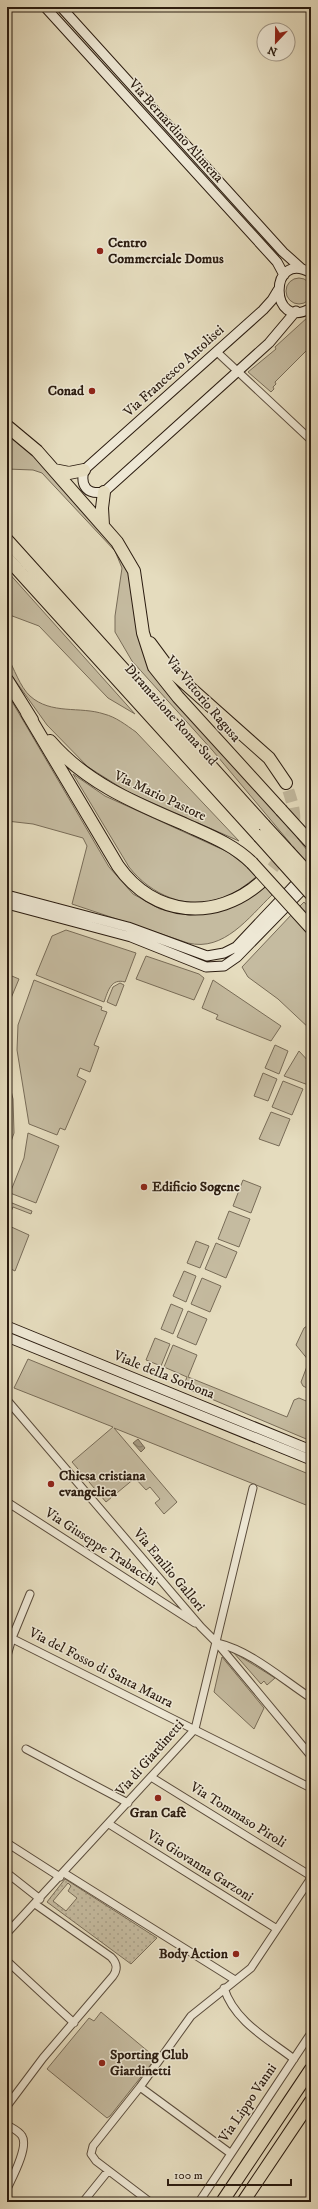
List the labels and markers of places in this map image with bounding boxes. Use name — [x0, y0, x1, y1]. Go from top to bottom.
place label: Centro Commerciale Domus — [108, 234, 224, 268]
marker: Centro Commerciale Domus — [95, 246, 105, 256]
place label: Conad — [48, 382, 85, 400]
marker: Conad — [87, 386, 97, 396]
place label: Edificio Sogene — [152, 1178, 240, 1196]
marker: Edificio Sogene — [139, 1182, 149, 1192]
place label: Chiesa cristiana evangelica — [59, 1467, 147, 1501]
marker: Chiesa cristiana evangelica — [46, 1479, 56, 1489]
marker: Gran Cafè — [153, 1793, 163, 1803]
place label: Gran Cafè — [130, 1804, 187, 1822]
place label: Body Action — [159, 1945, 229, 1963]
marker: Body Action — [231, 1949, 241, 1959]
place label: Sporting Club Giardinetti — [110, 2046, 189, 2080]
marker: Sporting Club Giardinetti — [97, 2058, 107, 2068]

